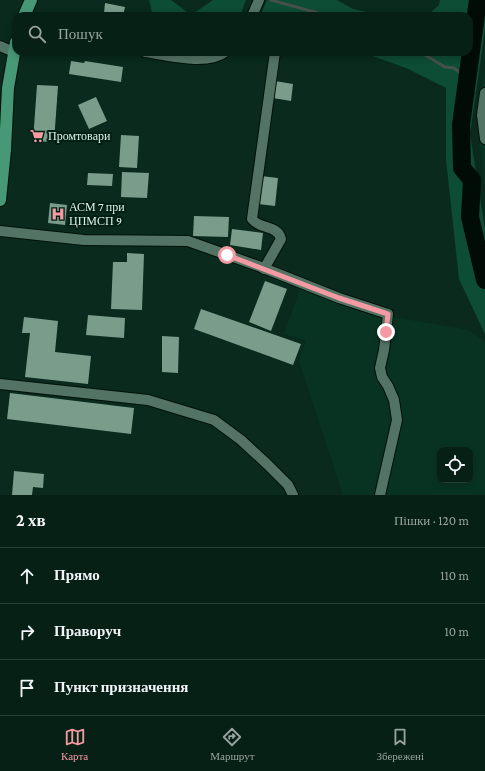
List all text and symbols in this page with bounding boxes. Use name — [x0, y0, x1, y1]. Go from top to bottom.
search box — [12, 12, 473, 56]
icon: search — [26, 23, 48, 45]
text: Пошук — [58, 26, 103, 42]
supermarket icon: Промтовари — [29, 128, 45, 144]
place label: Промтовари — [48, 129, 111, 143]
place label: АСМ 7 при ЦПМСП 9 — [69, 200, 125, 228]
hospital icon: АСМ 7 при ЦПМСП 9 — [50, 206, 66, 222]
route start — [218, 246, 236, 264]
route end — [377, 323, 395, 341]
map controls — [437, 447, 473, 483]
button: locate — [437, 447, 473, 483]
text: 2 хв — [16, 511, 46, 530]
text: Пішки · 120 m — [394, 513, 469, 528]
icon: ahead — [16, 565, 38, 587]
text: Прямо — [54, 567, 100, 583]
text: 110 m — [440, 568, 469, 583]
icon: right — [16, 621, 38, 643]
text: Праворуч — [54, 623, 121, 639]
text: 10 m — [444, 624, 469, 639]
icon: arrive — [16, 677, 38, 699]
text: Пункт призначення — [54, 679, 188, 695]
tab: Карта — [61, 726, 88, 762]
tab: Маршрут — [210, 726, 255, 762]
tab: Збережені — [376, 726, 424, 762]

